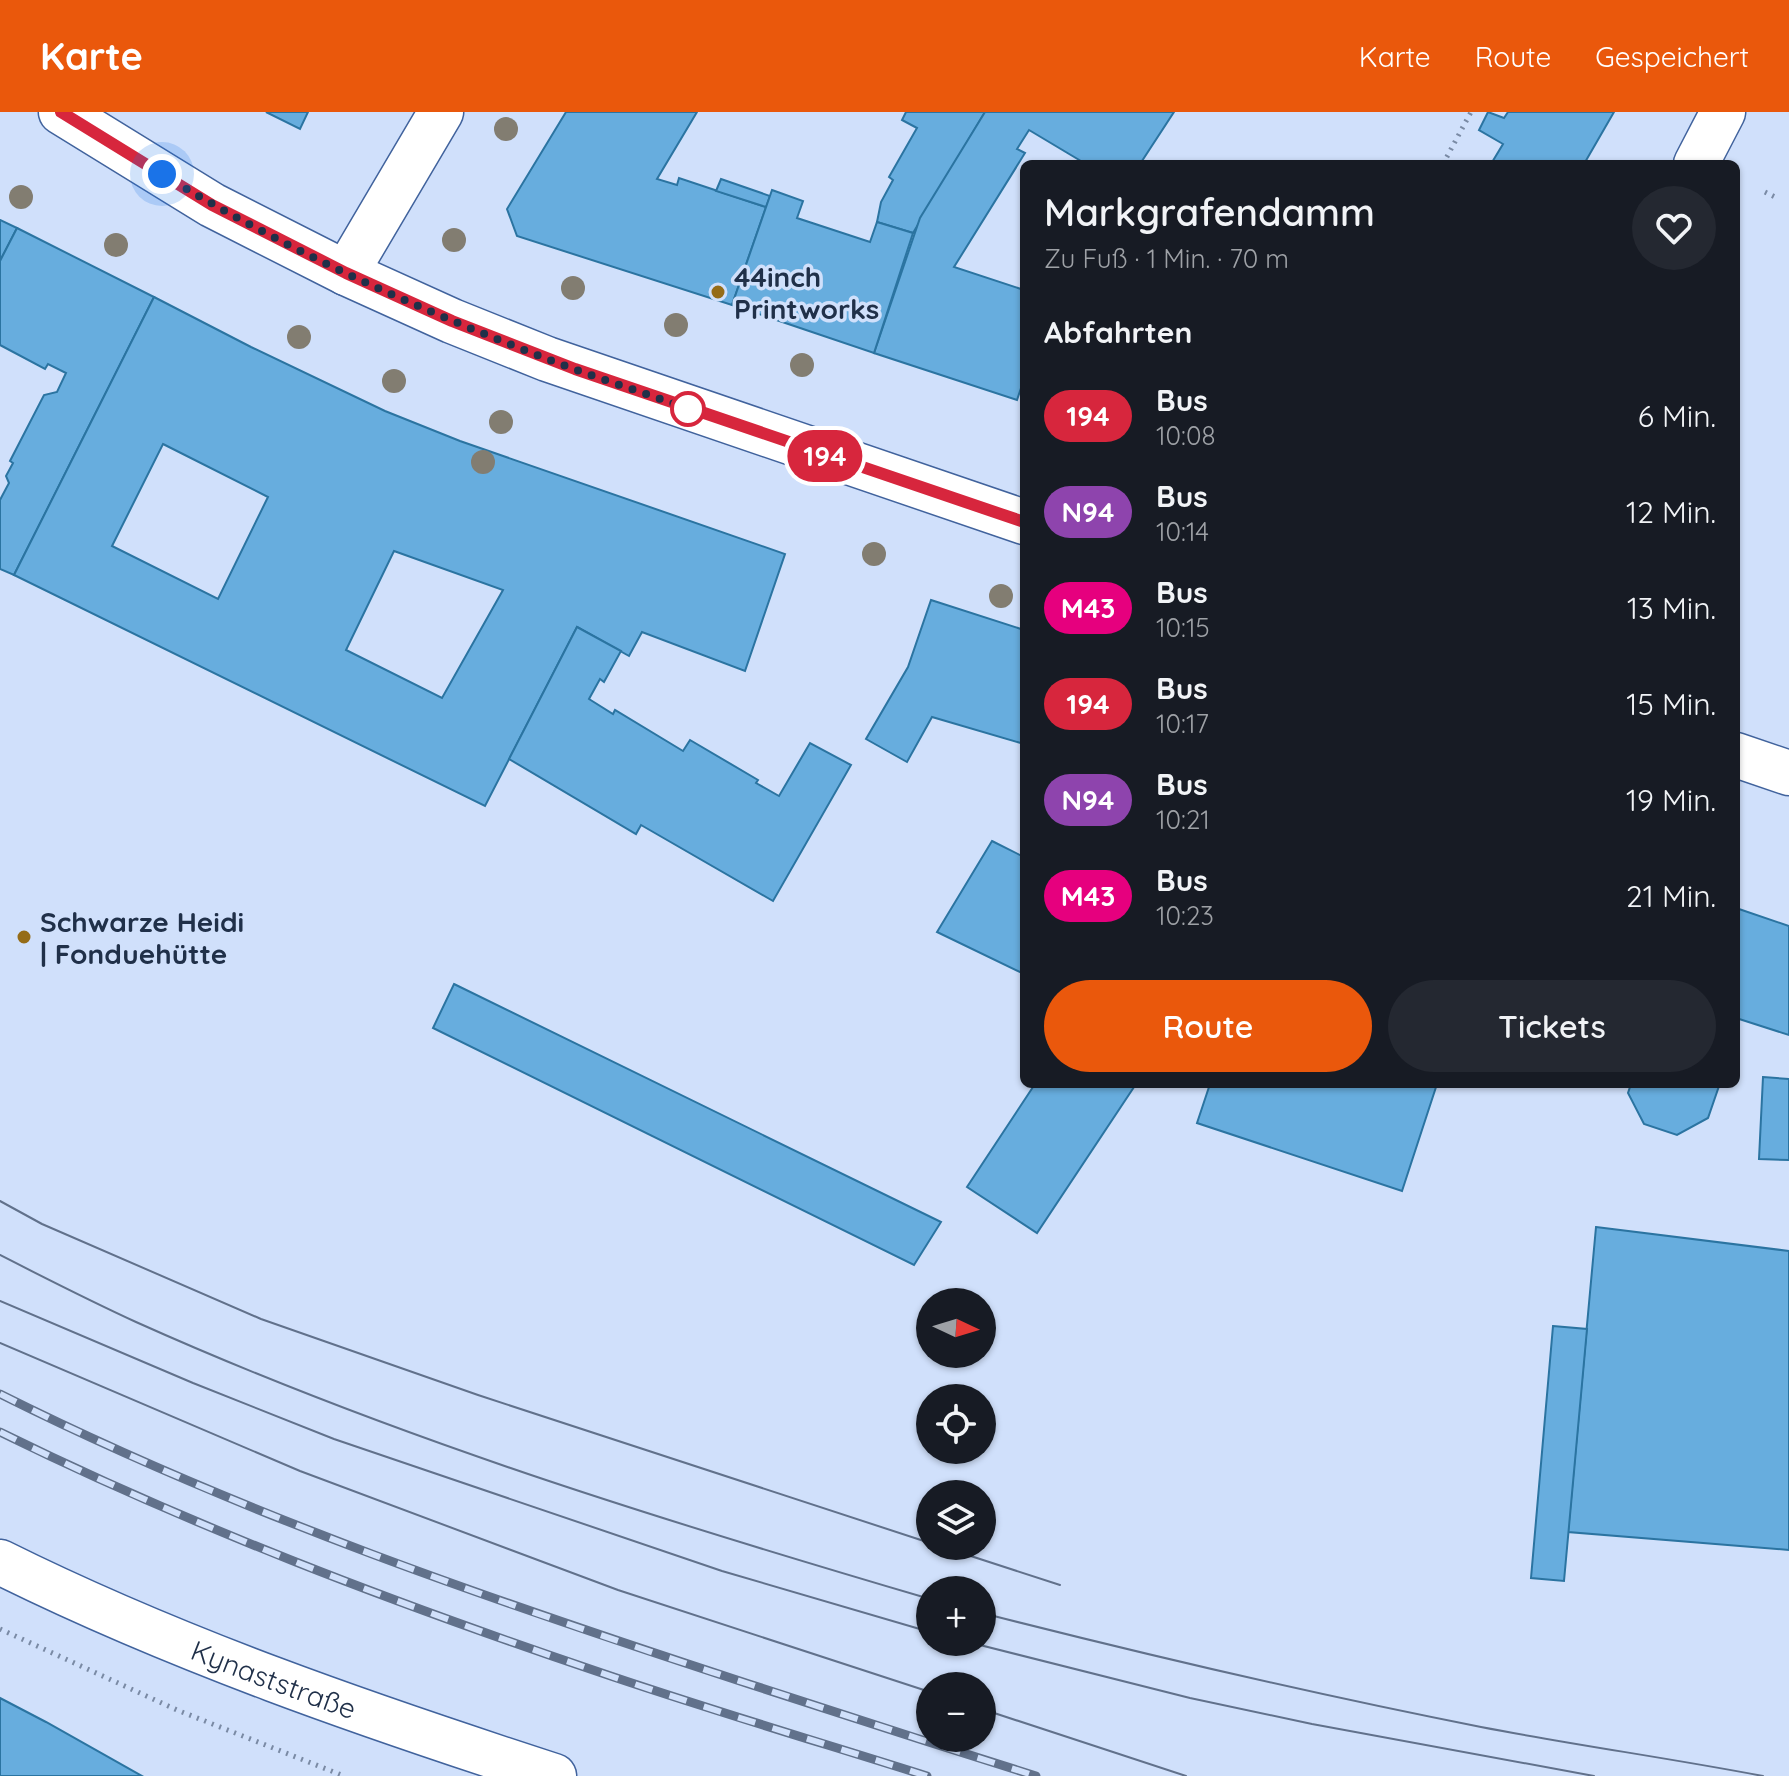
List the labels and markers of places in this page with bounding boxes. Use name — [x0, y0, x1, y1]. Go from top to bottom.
place label: 44inch Printworks — [734, 259, 879, 326]
marker: 44inch Printworks — [709, 283, 727, 301]
unlabelled marker — [671, 392, 705, 426]
place label: Schwarze Heidi | Fonduehütte — [40, 904, 244, 971]
marker: Schwarze Heidi | Fonduehütte — [15, 928, 33, 946]

